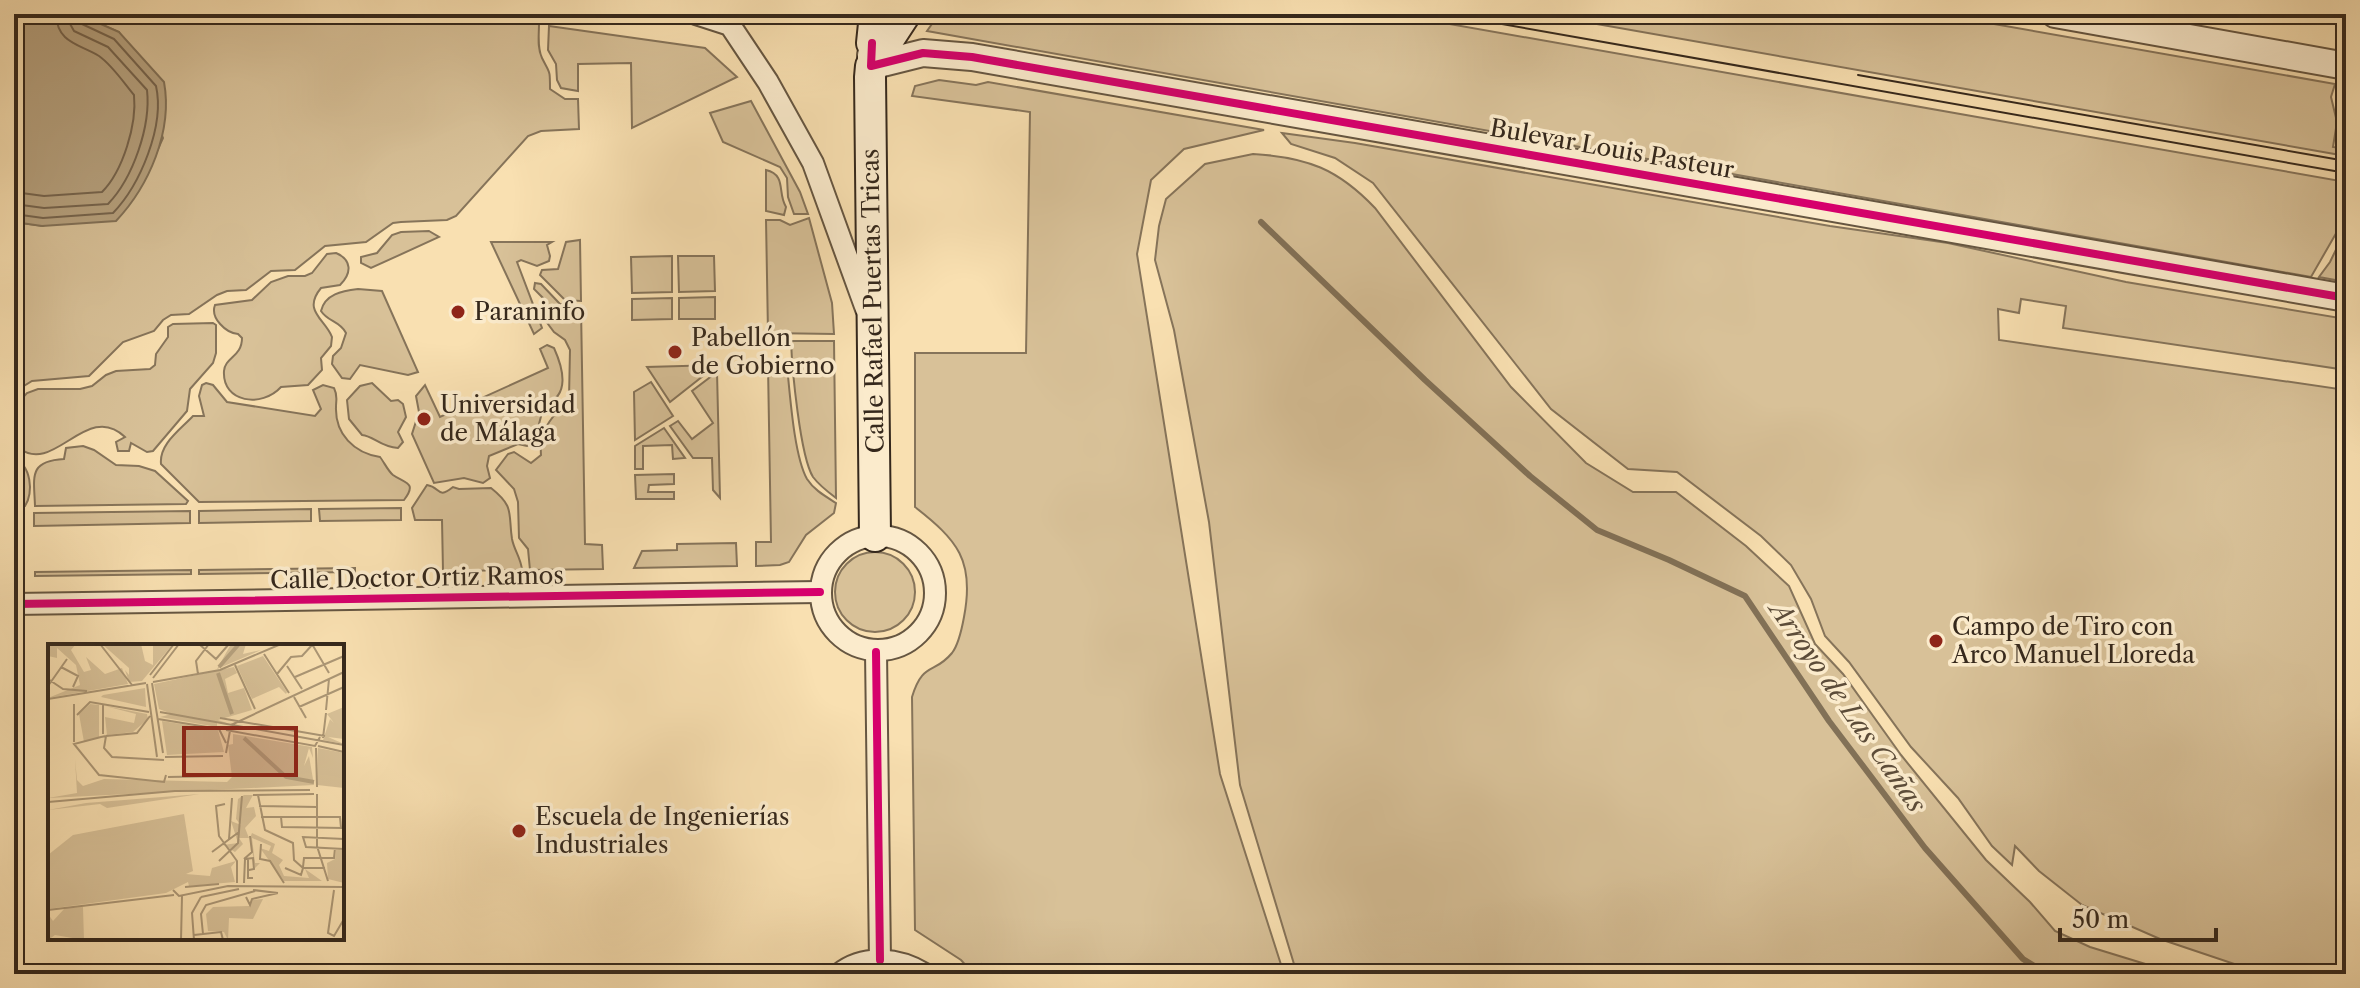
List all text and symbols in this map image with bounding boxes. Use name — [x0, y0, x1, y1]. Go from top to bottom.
street label: Bulevar Louis Pasteur — [1488, 113, 1736, 184]
street label: Calle Rafael Puertas Tricas — [855, 148, 890, 454]
place label: Paraninfo — [474, 297, 585, 326]
marker: Paraninfo — [449, 303, 467, 321]
place label: Pabellón de Gobierno — [691, 323, 835, 380]
marker: Pabellón de Gobierno — [666, 343, 684, 361]
place label: Universidad de Málaga — [440, 390, 576, 447]
marker: Universidad de Málaga — [415, 410, 433, 428]
street label: Calle Doctor Ortiz Ramos — [270, 560, 564, 595]
water label: Arroyo de Las Cañas — [1761, 592, 1933, 819]
place label: Campo de Tiro con Arco Manuel Lloreda — [1951, 612, 2195, 669]
marker: Campo de Tiro con Arco Manuel Lloreda — [1927, 632, 1945, 650]
inset map — [48, 644, 344, 940]
place label: Escuela de Ingenierías Industriales — [535, 802, 790, 859]
marker: Escuela de Ingenierías Industriales — [510, 822, 528, 840]
scale bar — [2060, 892, 2216, 942]
text: 50 m — [2072, 905, 2129, 934]

